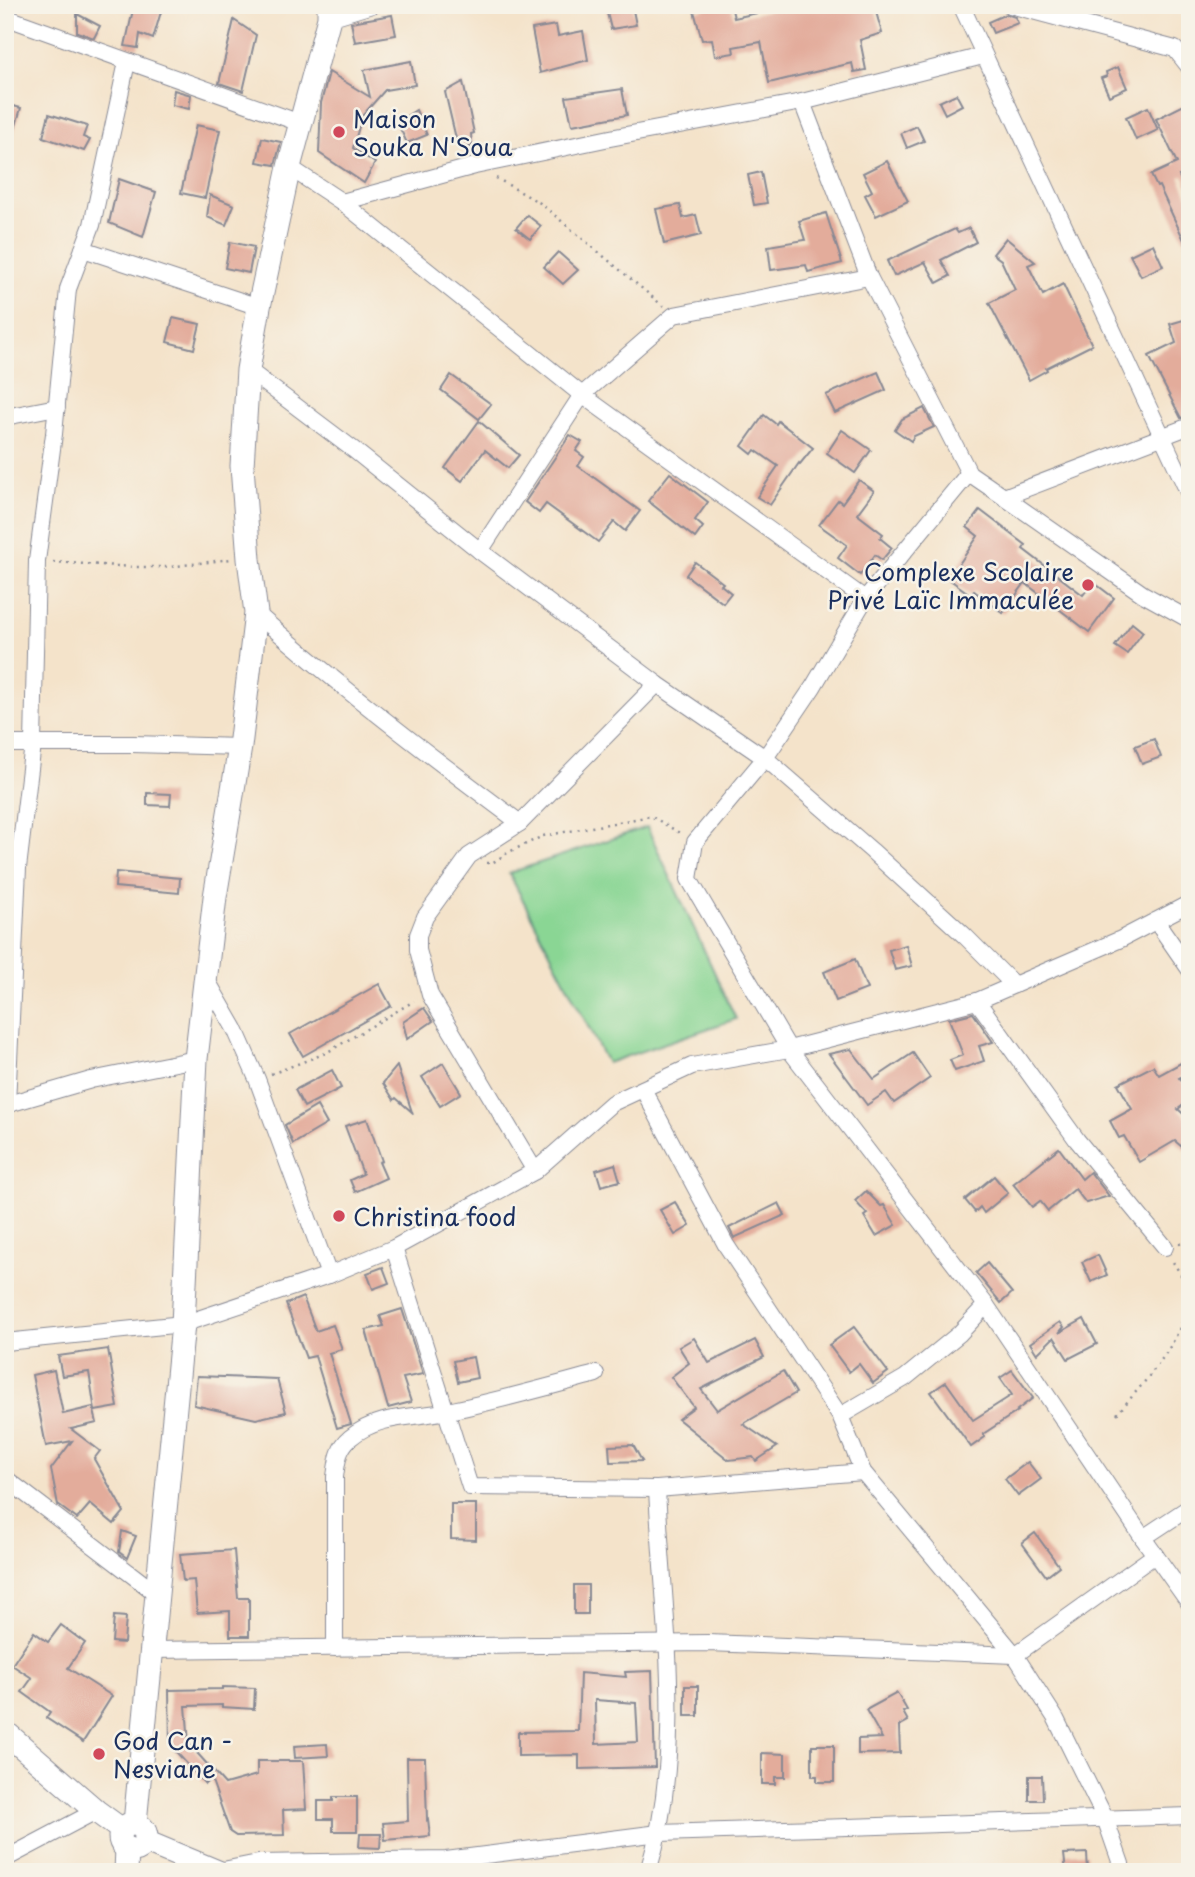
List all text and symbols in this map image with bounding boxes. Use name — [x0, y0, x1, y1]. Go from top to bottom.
place label: Maison Souka N'Soua — [353, 100, 513, 164]
marker: Maison Souka N'Soua — [331, 124, 347, 140]
place label: Complexe Scolaire Privé Laïc Immaculée — [828, 553, 1074, 617]
marker: Complexe Scolaire Privé Laïc Immaculée — [1080, 577, 1096, 593]
place label: Christina food — [353, 1198, 516, 1234]
marker: Christina food — [331, 1208, 347, 1224]
place label: God Can - Nesviane — [113, 1722, 233, 1786]
marker: God Can - Nesviane — [91, 1746, 107, 1762]

